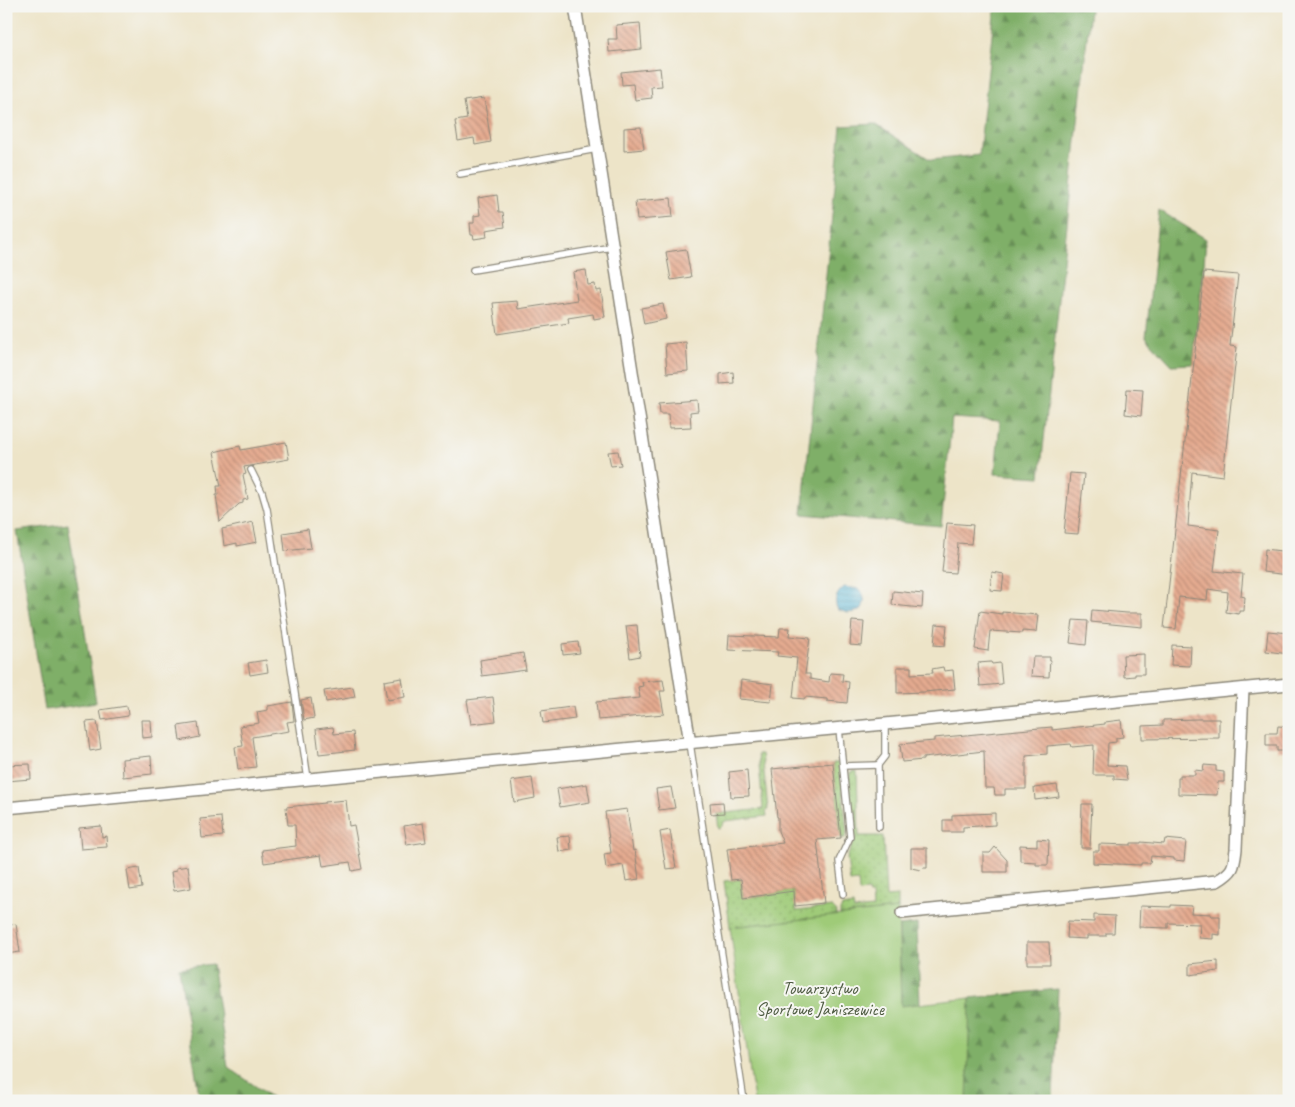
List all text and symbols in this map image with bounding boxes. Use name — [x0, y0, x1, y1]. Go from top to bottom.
park label: Towarzystwo Sportowe Janiszewice — [756, 977, 885, 1020]

